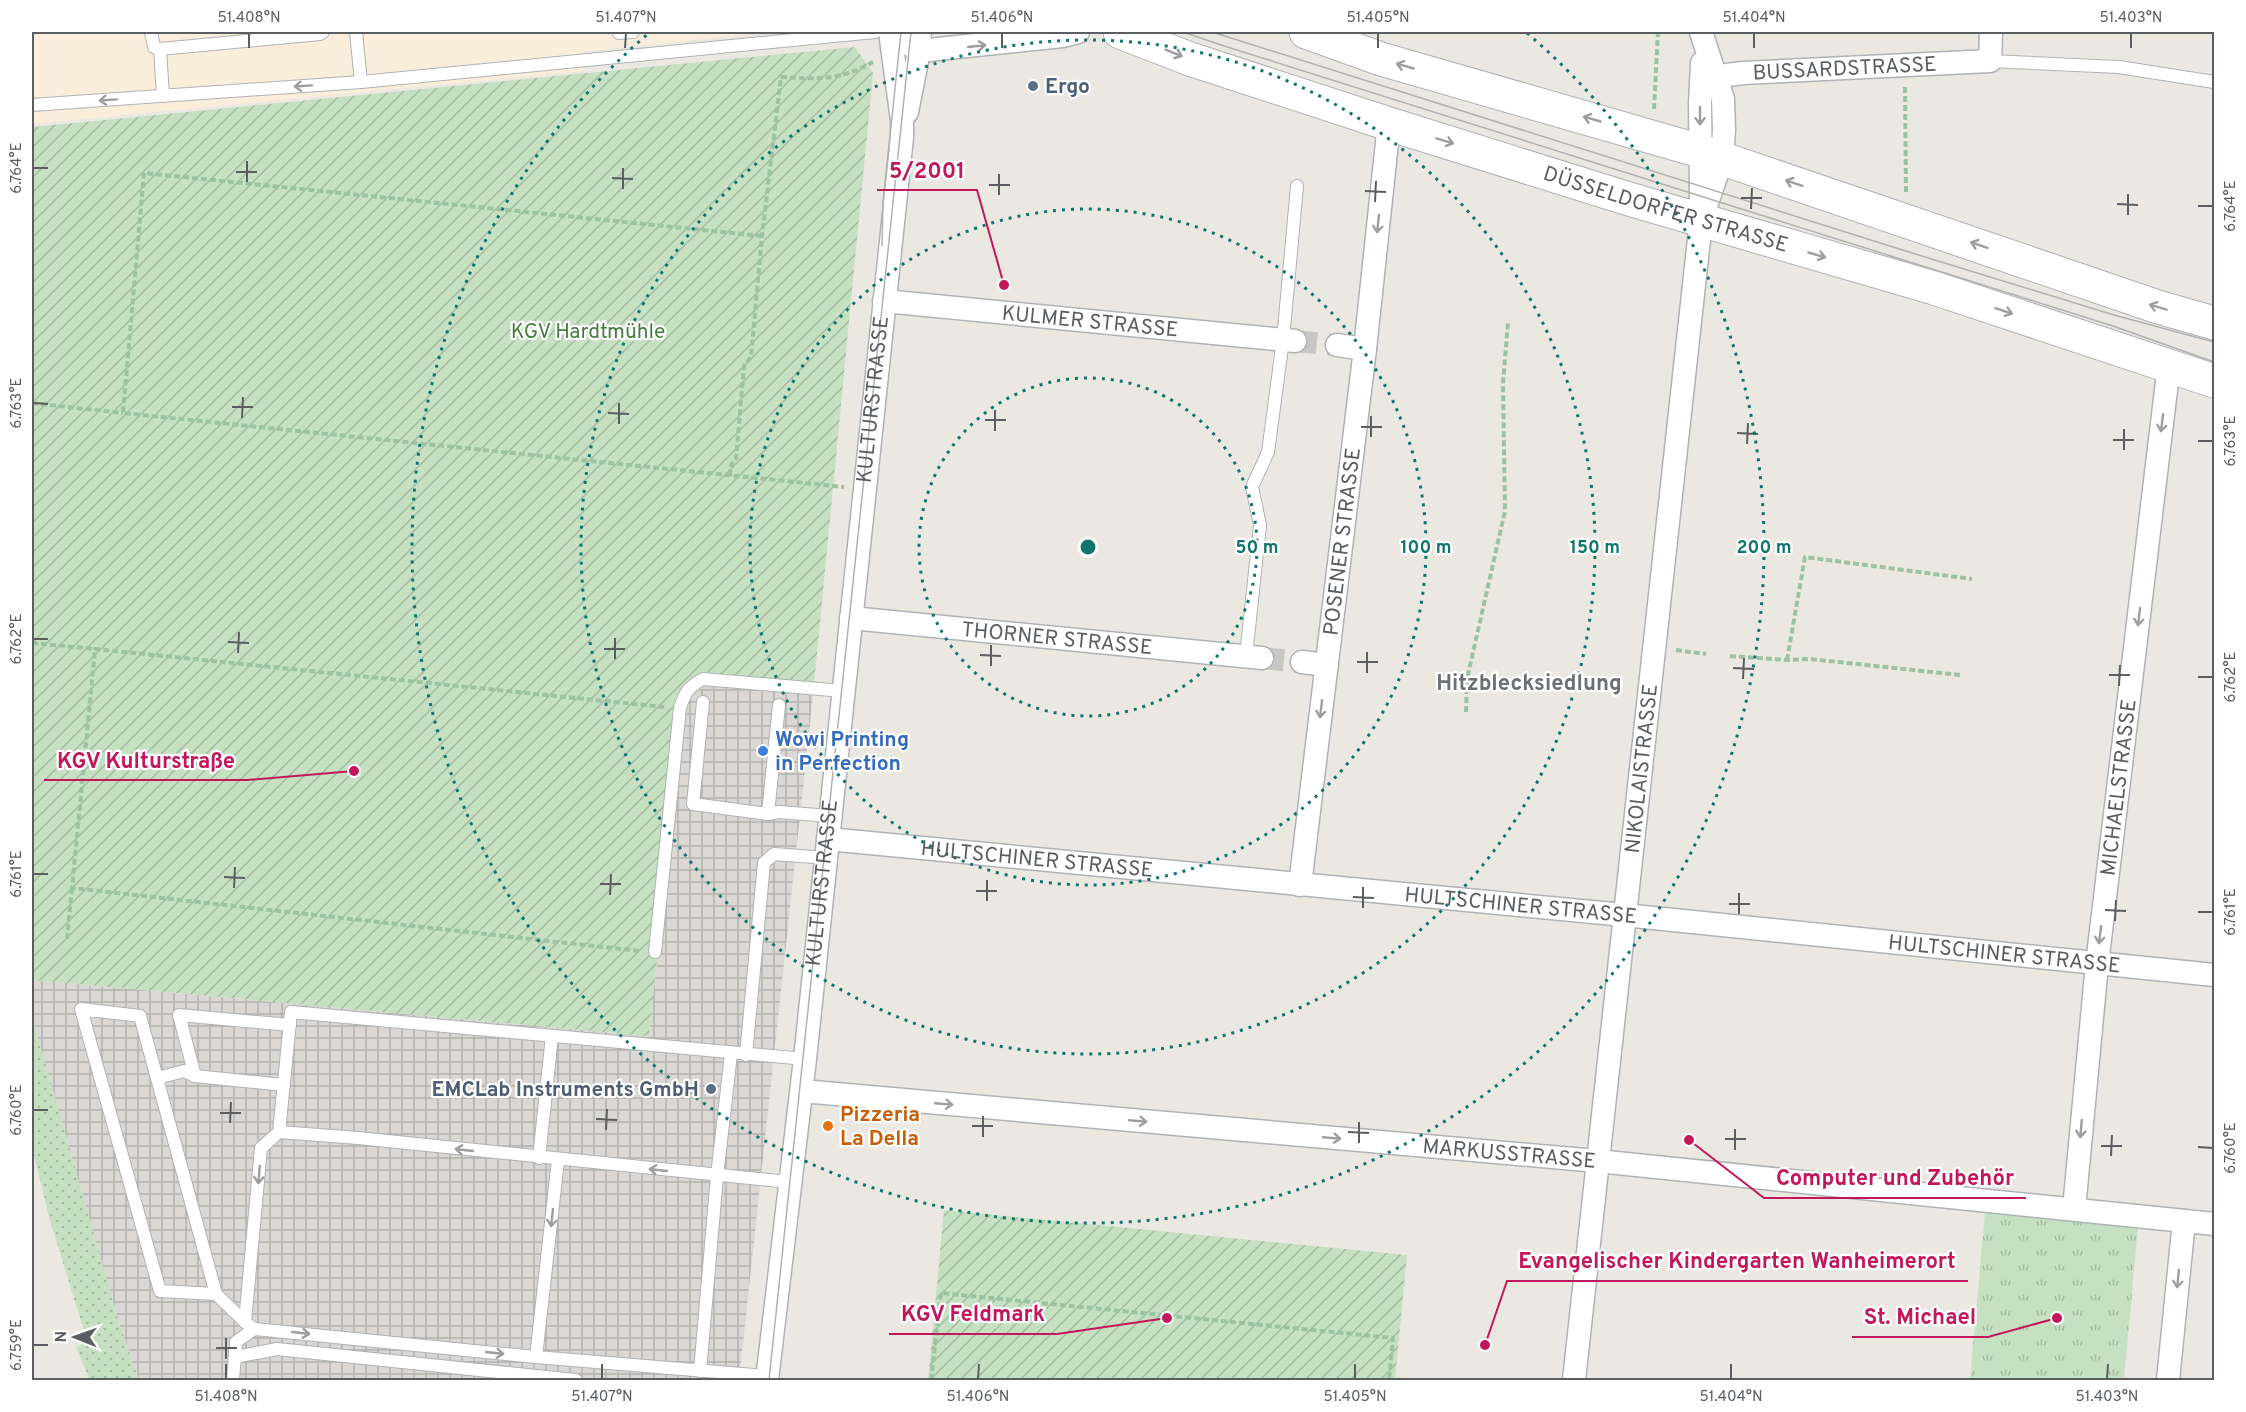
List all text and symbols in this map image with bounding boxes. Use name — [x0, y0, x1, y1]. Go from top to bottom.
text: 51.408°N — [217, 9, 281, 28]
text: 51.407°N — [595, 9, 657, 28]
text: 51.406°N — [971, 9, 1033, 28]
text: 51.405°N — [1346, 9, 1410, 28]
text: 51.404°N — [1722, 9, 1786, 28]
text: 51.403°N — [2100, 9, 2162, 28]
one-way arrow — [966, 40, 986, 51]
one-way arrow — [1165, 48, 1183, 59]
street label: BUSSARDSTRASSE — [1752, 52, 1937, 88]
one-way arrow — [1396, 60, 1415, 71]
place label: Ergo — [1045, 74, 1090, 101]
marker: Ergo — [1026, 79, 1040, 93]
one-way arrow — [293, 81, 313, 92]
one-way arrow — [99, 95, 119, 106]
one-way arrow — [1694, 106, 1706, 126]
one-way arrow — [1583, 113, 1602, 124]
one-way arrow — [1435, 136, 1454, 147]
text: 6.764°E — [8, 142, 27, 194]
callout: 5/2001 — [877, 150, 977, 190]
text: 5/2001 — [889, 159, 965, 186]
street label: DÜSSELDORFER STRASSE — [1540, 161, 1791, 260]
one-way arrow — [1785, 177, 1804, 188]
text: 6.764°E — [2222, 180, 2241, 232]
one-way arrow — [1372, 213, 1383, 233]
one-way arrow — [1970, 239, 1989, 250]
one-way arrow — [1808, 249, 1827, 261]
street label: KULMER STRASSE — [1000, 301, 1179, 345]
one-way arrow — [2149, 301, 2168, 312]
one-way arrow — [1994, 306, 2013, 317]
street label: KULTURSTRASSE — [852, 315, 896, 484]
park label: KGV Hardtmühle — [511, 319, 665, 346]
text: 6.763°E — [8, 377, 27, 429]
one-way arrow — [2156, 413, 2167, 432]
text: 6.763°E — [2222, 415, 2241, 467]
street label: POSENER STRASSE — [1318, 446, 1368, 637]
centre of rings — [1078, 537, 1098, 557]
text: 50 m — [1235, 537, 1279, 560]
text: 100 m — [1400, 537, 1452, 560]
text: 150 m — [1570, 537, 1620, 560]
text: 200 m — [1736, 537, 1792, 560]
one-way arrow — [2133, 606, 2144, 626]
text: 6.762°E — [8, 613, 27, 665]
street label: THORNER STRASSE — [960, 617, 1154, 662]
text: 6.762°E — [2222, 651, 2241, 703]
district label: Hitzblecksiedlung — [1436, 671, 1622, 698]
street label: NIKOLAISTRASSE — [1620, 683, 1665, 855]
street label: MICHAELSTRASSE — [2096, 698, 2144, 877]
one-way arrow — [1316, 699, 1327, 719]
place label: Wowi Printing in Perfection — [775, 727, 909, 778]
callout: KGV Kulturstraße — [44, 740, 247, 780]
marker: Wowi Printing in Perfection — [756, 744, 770, 758]
text: KGV Kulturstraße — [57, 749, 235, 776]
street label: KULTURSTRASSE — [801, 798, 845, 968]
street label: HULTSCHINER STRASSE — [919, 836, 1154, 885]
text: 6.761°E — [8, 850, 27, 898]
street label: HULTSCHINER STRASSE — [1403, 882, 1638, 931]
text: 6.761°E — [2222, 888, 2241, 936]
one-way arrow — [2094, 925, 2105, 945]
street label: HULTSCHINER STRASSE — [1887, 930, 2122, 980]
place label: EMCLab Instruments GmbH — [432, 1077, 699, 1104]
marker: EMCLab Instruments GmbH — [704, 1082, 718, 1096]
text: 6.760°E — [8, 1084, 27, 1136]
one-way arrow — [933, 1099, 953, 1110]
place label: Pizzeria La Della — [840, 1102, 920, 1153]
one-way arrow — [1127, 1116, 1147, 1127]
marker: Pizzeria La Della — [821, 1119, 835, 1133]
one-way arrow — [2075, 1119, 2086, 1139]
text: 6.760°E — [2222, 1122, 2241, 1174]
one-way arrow — [1322, 1133, 1342, 1144]
street label: MARKUSSTRASSE — [1421, 1134, 1597, 1176]
one-way arrow — [455, 1144, 475, 1155]
callout: Computer und Zubehör — [1764, 1158, 2026, 1198]
one-way arrow — [253, 1164, 264, 1184]
one-way arrow — [649, 1164, 669, 1175]
text: Computer und Zubehör — [1776, 1166, 2014, 1193]
one-way arrow — [546, 1207, 557, 1227]
callout: Evangelischer Kindergarten Wanheimerort — [1507, 1241, 1968, 1281]
text: Evangelischer Kindergarten Wanheimerort — [1518, 1249, 1956, 1276]
one-way arrow — [2172, 1269, 2183, 1289]
callout: KGV Feldmark — [889, 1294, 1057, 1334]
callout: St. Michael — [1852, 1297, 1988, 1337]
text: KGV Feldmark — [901, 1302, 1045, 1329]
text: St. Michael — [1864, 1305, 1976, 1332]
north arrow — [45, 1307, 105, 1367]
text: 6.759°E — [8, 1319, 27, 1371]
one-way arrow — [291, 1328, 310, 1339]
text: N — [52, 1331, 72, 1343]
one-way arrow — [485, 1348, 504, 1359]
text: 51.408°N — [194, 1388, 258, 1407]
text: 51.407°N — [571, 1388, 633, 1407]
text: 51.406°N — [947, 1388, 1009, 1407]
text: 51.405°N — [1323, 1388, 1387, 1407]
text: 51.404°N — [1699, 1388, 1763, 1407]
text: 51.403°N — [2076, 1388, 2138, 1407]

